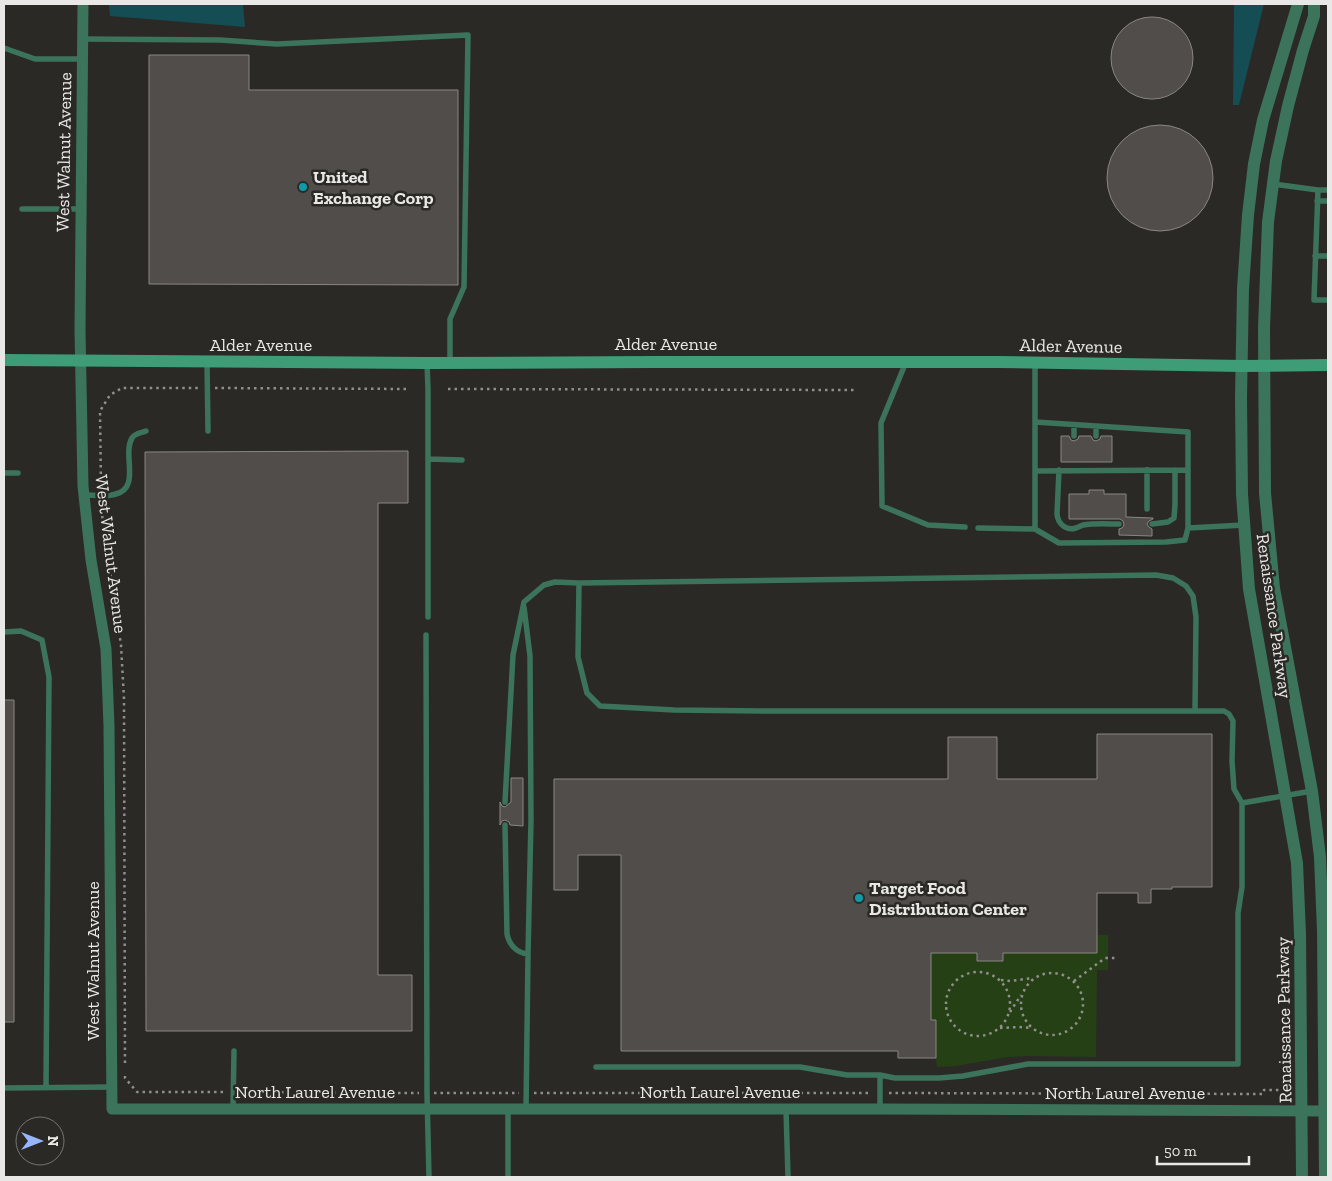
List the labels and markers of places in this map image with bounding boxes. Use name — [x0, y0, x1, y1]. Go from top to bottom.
place label: United Exchange Corp — [313, 166, 433, 209]
marker: United Exchange Corp — [297, 181, 309, 193]
place label: Target Food Distribution Center — [869, 877, 1027, 920]
marker: Target Food Distribution Center — [853, 892, 865, 904]

